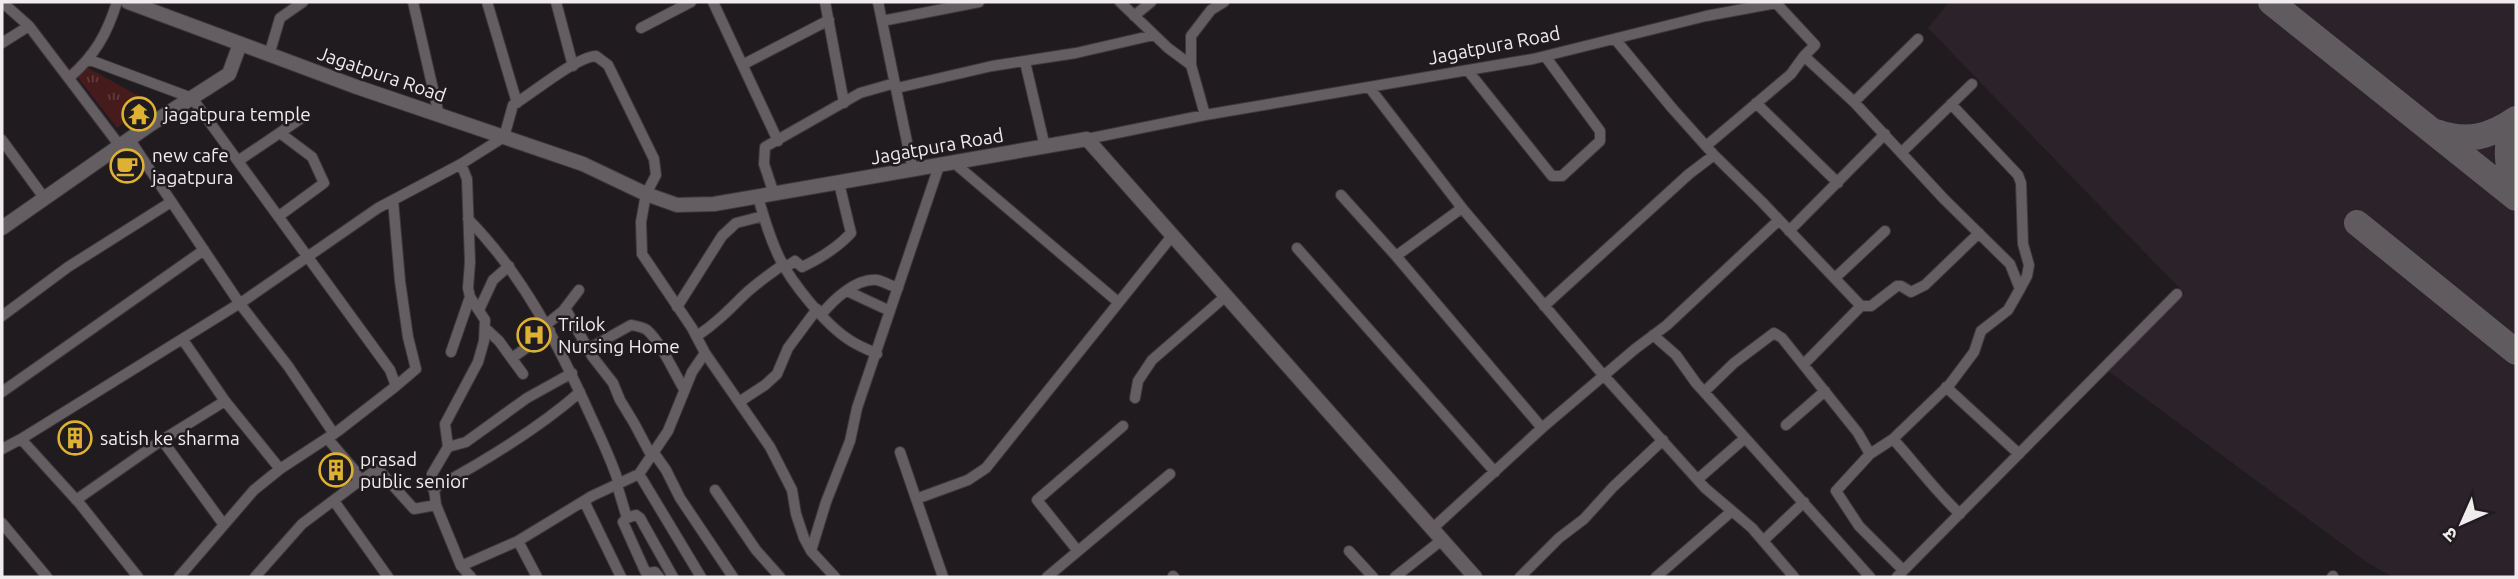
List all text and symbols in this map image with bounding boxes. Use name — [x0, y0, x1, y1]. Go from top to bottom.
street label: Jagatpura Road — [1426, 21, 1562, 69]
street label: Jagatpura Road — [315, 42, 449, 106]
temple icon: jagatpura temple — [120, 95, 158, 133]
place label: jagatpura temple — [162, 103, 311, 125]
street label: Jagatpura Road — [869, 124, 1005, 168]
place label: new cafe jagatpura — [150, 144, 233, 188]
cafe icon: new cafe jagatpura — [108, 147, 146, 185]
place label: Trilok Nursing Home — [558, 313, 680, 357]
hospital icon: Trilok Nursing Home — [515, 316, 553, 354]
building icon: satish ke sharma — [56, 419, 94, 457]
place label: satish ke sharma — [100, 427, 240, 449]
place label: prasad public senior — [360, 448, 468, 492]
building icon: prasad public senior — [317, 451, 355, 489]
north arrow — [2427, 488, 2497, 558]
text: उ — [2438, 523, 2462, 547]

